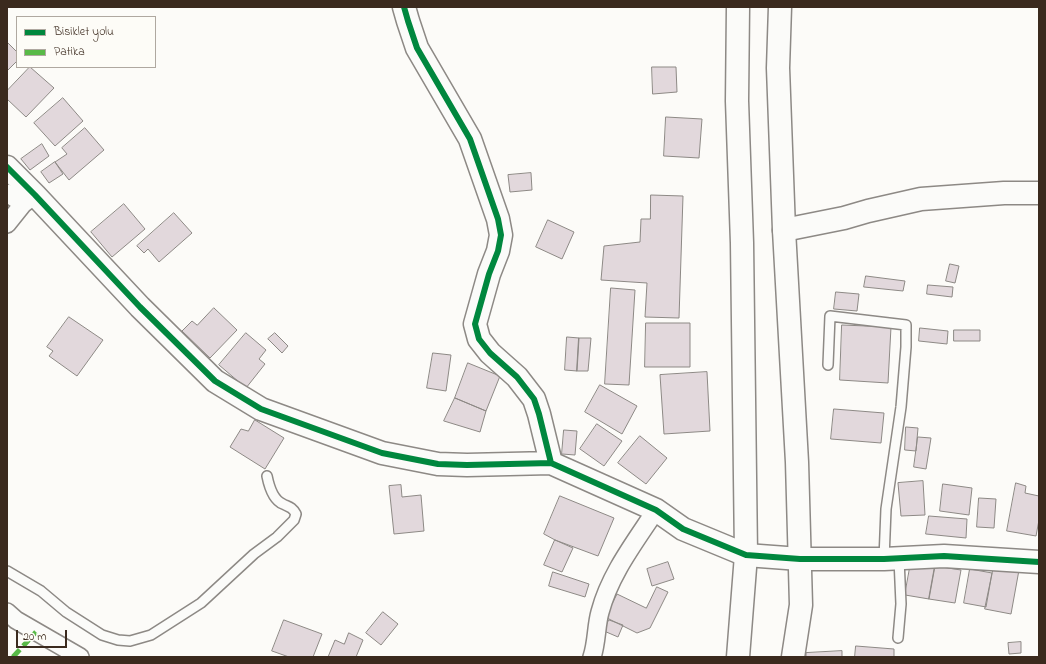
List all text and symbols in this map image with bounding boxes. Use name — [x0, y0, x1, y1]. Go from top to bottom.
legend — [16, 16, 156, 68]
text: Bisiklet yolu — [54, 23, 114, 41]
text: Patika — [54, 43, 85, 61]
scale bar — [18, 622, 69, 648]
text: 20 m — [23, 628, 46, 646]

